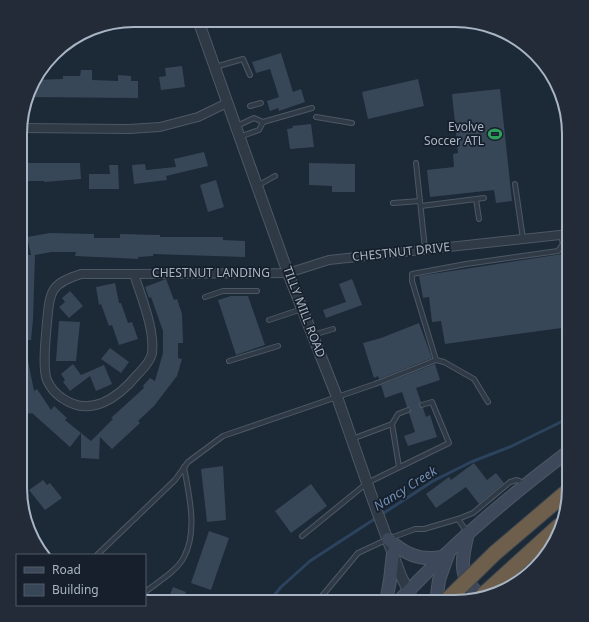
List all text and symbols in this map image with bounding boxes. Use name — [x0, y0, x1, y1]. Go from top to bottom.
place label: Evolve Soccer ATL — [424, 118, 484, 149]
sports icon: Evolve Soccer ATL — [487, 126, 503, 142]
street label: CHESTNUT DRIVE — [351, 238, 451, 265]
street label: CHESTNUT LANDING — [152, 264, 270, 281]
street label: TILLY MILL ROAD — [279, 264, 330, 360]
water label: Nancy Creek — [370, 461, 441, 515]
legend — [16, 554, 146, 606]
text: Road — [52, 561, 81, 578]
text: Building — [52, 581, 99, 598]

